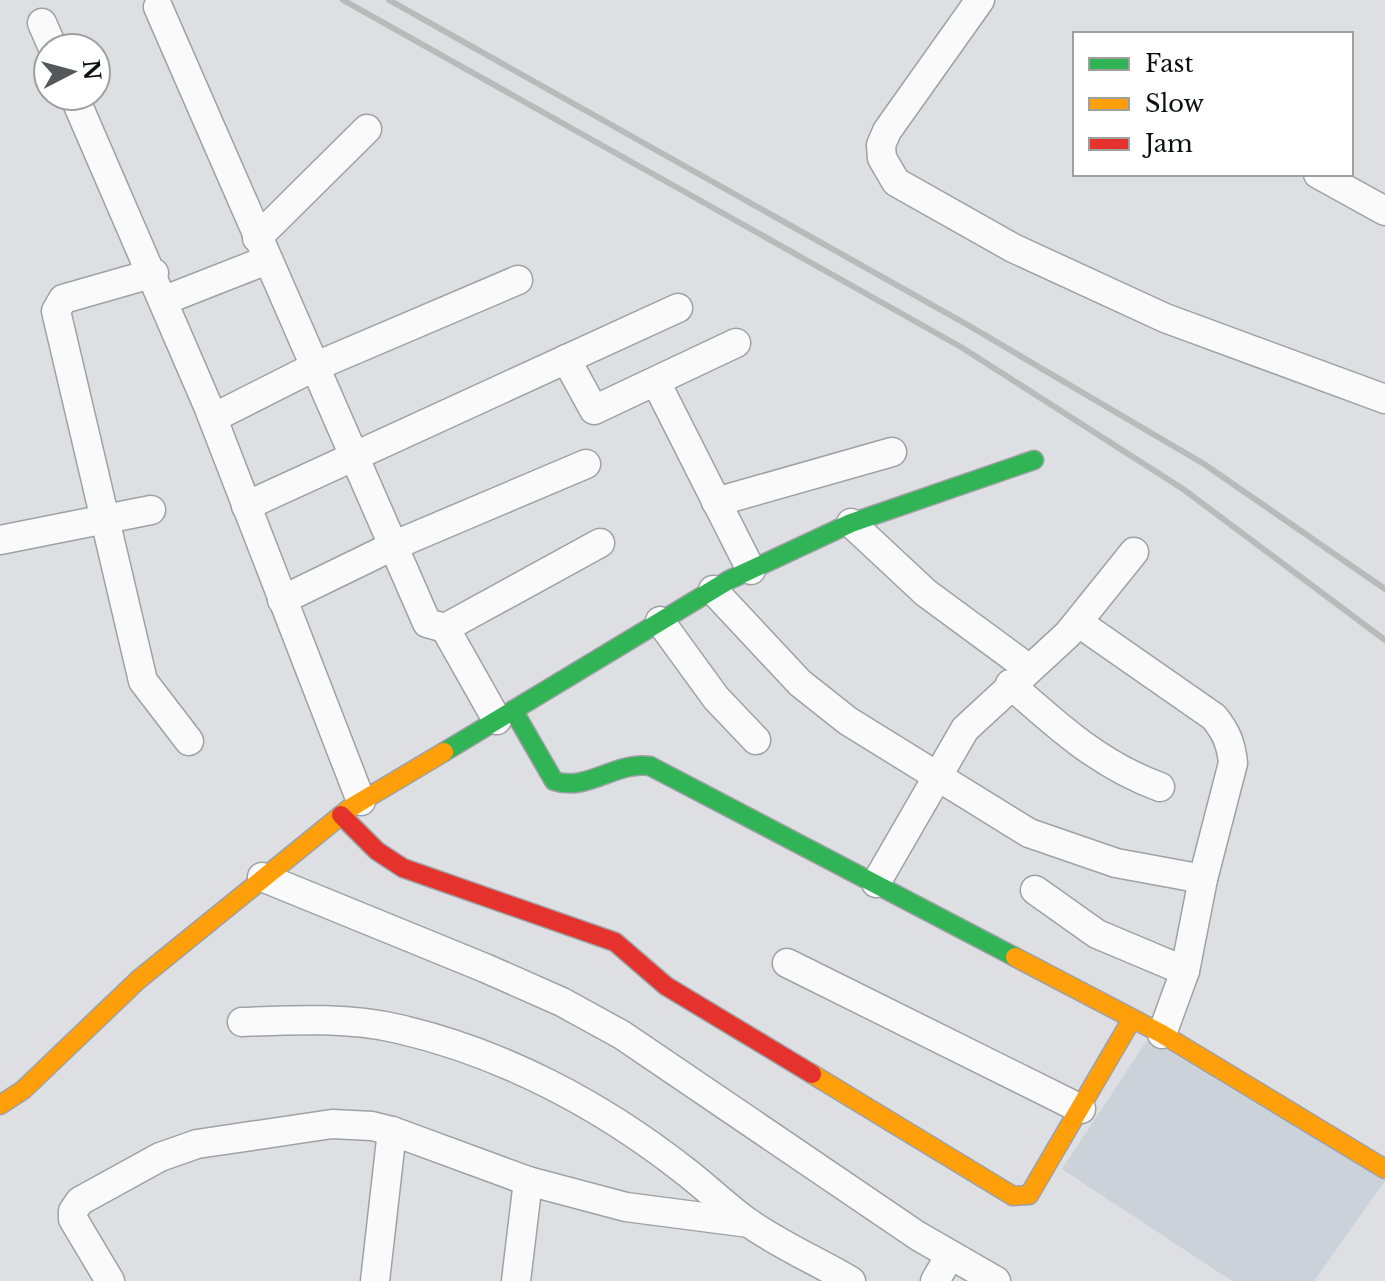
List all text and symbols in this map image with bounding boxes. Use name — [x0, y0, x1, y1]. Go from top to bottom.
north arrow — [32, 32, 112, 112]
legend — [1073, 32, 1353, 176]
text: Fast — [1145, 49, 1193, 78]
text: N — [77, 58, 106, 82]
text: Slow — [1145, 89, 1204, 118]
text: Jam — [1142, 129, 1193, 158]

